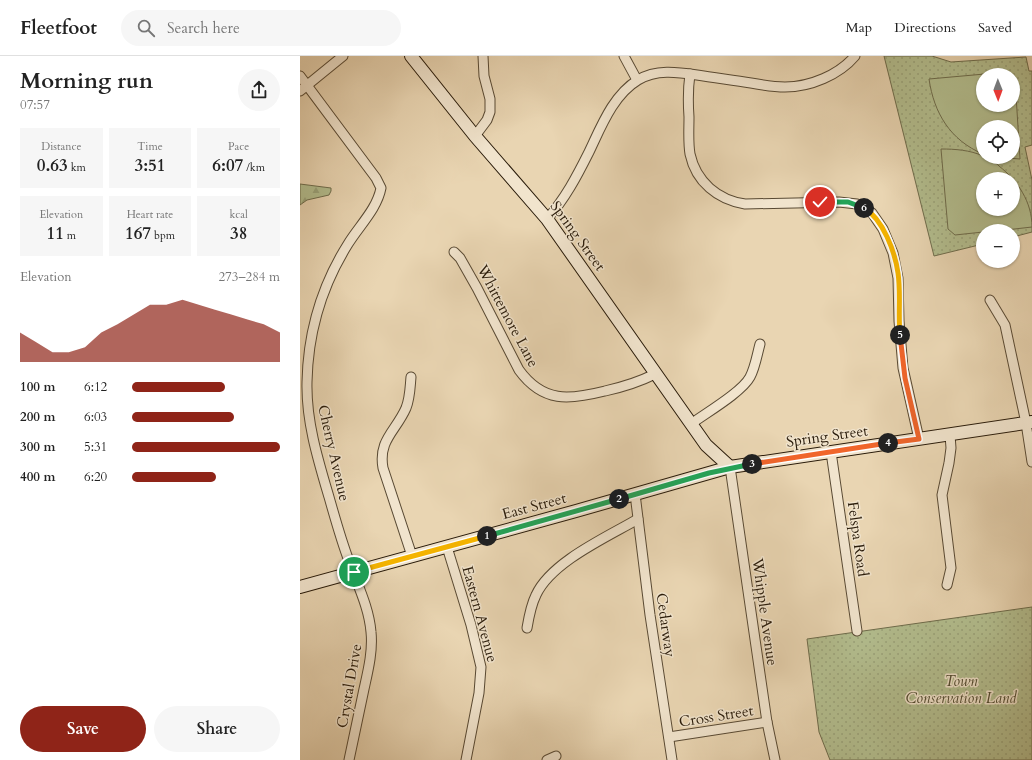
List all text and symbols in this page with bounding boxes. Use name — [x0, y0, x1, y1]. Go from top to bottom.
search box — [121, 10, 401, 46]
text: Fleetfoot — [20, 15, 97, 41]
icon: search — [135, 17, 157, 39]
text: Search here — [167, 18, 240, 38]
text: Map — [846, 18, 872, 37]
text: Directions — [894, 18, 956, 37]
text: Saved — [978, 18, 1012, 37]
text: Morning run — [20, 66, 153, 96]
north arrow — [976, 68, 1020, 112]
map controls — [976, 68, 1020, 268]
button: share — [238, 69, 280, 111]
text: 07:57 — [20, 96, 50, 114]
button: locate — [976, 120, 1020, 164]
text: Distance — [41, 139, 81, 154]
text: Time — [137, 139, 163, 154]
text: Pace — [228, 139, 249, 154]
text: 0.63 — [37, 154, 68, 177]
text: 3:51 — [134, 154, 166, 177]
text: 6:07 — [212, 154, 243, 177]
text: km — [68, 160, 86, 175]
text: /km — [243, 160, 265, 175]
button: + — [976, 172, 1020, 216]
pin — [803, 185, 837, 219]
icon: check — [809, 191, 831, 213]
street label: Spring Street — [546, 197, 610, 275]
pin: 6 — [854, 198, 874, 218]
text: 6 — [861, 200, 867, 215]
text: Elevation — [39, 207, 83, 222]
text: Heart rate — [127, 207, 173, 222]
text: kcal — [229, 207, 248, 222]
text: 11 — [46, 222, 64, 245]
text: 167 — [125, 222, 151, 245]
text: 38 — [230, 222, 247, 245]
button: − — [976, 224, 1020, 268]
text: m — [64, 228, 76, 243]
text: bpm — [151, 228, 175, 243]
street label: Whittemore Lane — [472, 260, 544, 371]
text: Elevation — [20, 268, 72, 286]
text: 273–284 m — [218, 268, 280, 286]
pin: 5 — [890, 325, 910, 345]
text: 5 — [897, 327, 903, 342]
text: 100 m — [20, 378, 55, 396]
text: 6:12 — [84, 378, 107, 396]
street label: Cherry Avenue — [313, 403, 355, 503]
text: 200 m — [20, 408, 55, 426]
text: 6:03 — [84, 408, 107, 426]
street label: Spring Street — [785, 420, 869, 452]
pin: 4 — [878, 433, 898, 453]
text: 4 — [885, 435, 891, 450]
text: 300 m — [20, 438, 55, 456]
text: 5:31 — [84, 438, 107, 456]
pin: 3 — [742, 454, 762, 474]
text: 3 — [749, 456, 755, 471]
text: 400 m — [20, 468, 55, 486]
text: 6:20 — [84, 468, 107, 486]
street label: East Street — [500, 488, 569, 524]
pin: 2 — [609, 489, 629, 509]
text: 2 — [616, 491, 622, 506]
street label: Felspa Road — [843, 500, 873, 578]
pin: 1 — [477, 526, 497, 546]
text: 1 — [484, 528, 490, 543]
pin — [337, 555, 371, 589]
street label: Whipple Avenue — [747, 556, 782, 667]
icon: arrive — [343, 561, 365, 583]
street label: Eastern Avenue — [458, 564, 503, 665]
street label: Cedarway — [652, 592, 680, 658]
street label: Crystal Drive — [332, 642, 366, 730]
park label: Town Conservation Land — [906, 671, 1017, 708]
street label: Cross Street — [677, 700, 755, 732]
button: Save — [20, 706, 146, 752]
button: Share — [154, 706, 280, 752]

